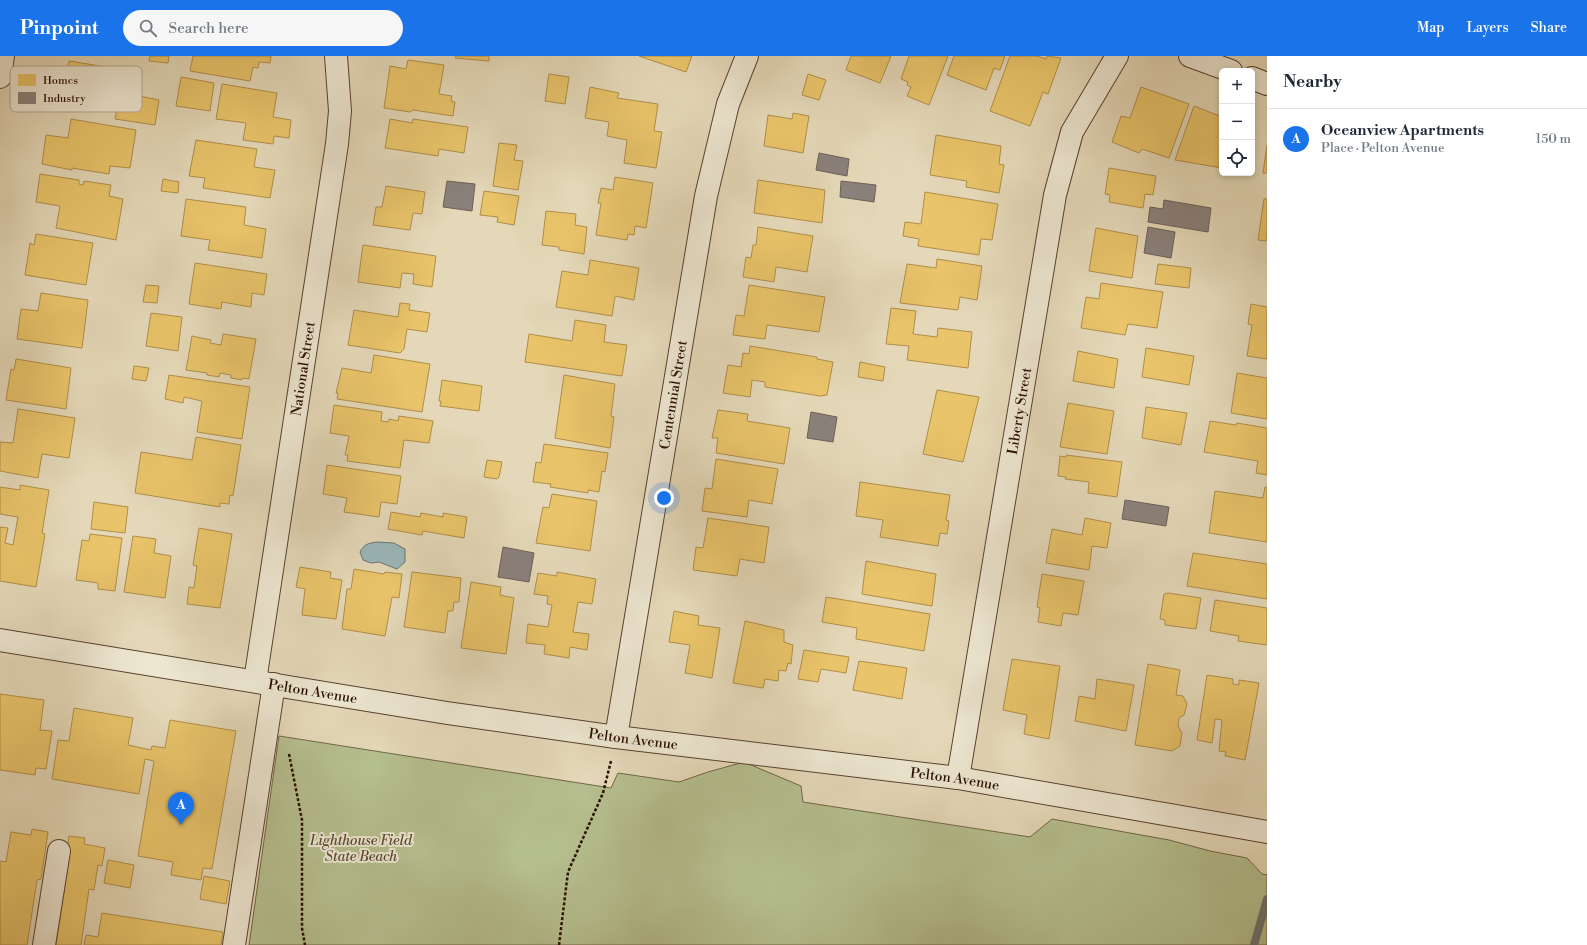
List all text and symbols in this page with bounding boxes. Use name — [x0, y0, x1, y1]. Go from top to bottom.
search box — [123, 10, 403, 46]
text: Pinpoint — [20, 16, 99, 40]
icon: search — [137, 17, 159, 39]
text: Search here — [169, 19, 249, 38]
text: Map — [1417, 19, 1444, 37]
text: Layers — [1466, 19, 1509, 37]
text: Share — [1531, 19, 1567, 37]
legend — [10, 66, 142, 112]
map controls — [1219, 68, 1255, 176]
button: + — [1219, 68, 1255, 104]
text: Nearby — [1283, 71, 1342, 93]
text: Homes — [43, 74, 78, 88]
text: Industry — [43, 92, 86, 106]
button: − — [1219, 104, 1255, 140]
text: Oceanview Apartments — [1321, 121, 1484, 140]
text: A — [1291, 131, 1301, 147]
text: 150 m — [1536, 131, 1571, 147]
button: locate — [1219, 140, 1255, 176]
text: Place · Pelton Avenue — [1321, 140, 1444, 156]
street label: National Street — [288, 320, 320, 417]
street label: Centennial Street — [656, 339, 692, 451]
street label: Liberty Street — [1004, 366, 1036, 456]
your location — [654, 488, 674, 508]
street label: Pelton Avenue — [267, 676, 359, 708]
street label: Pelton Avenue — [587, 725, 679, 754]
street label: Pelton Avenue — [909, 764, 1001, 795]
pin: A — [168, 792, 194, 825]
park label: Lighthouse Field State Beach — [309, 832, 413, 866]

